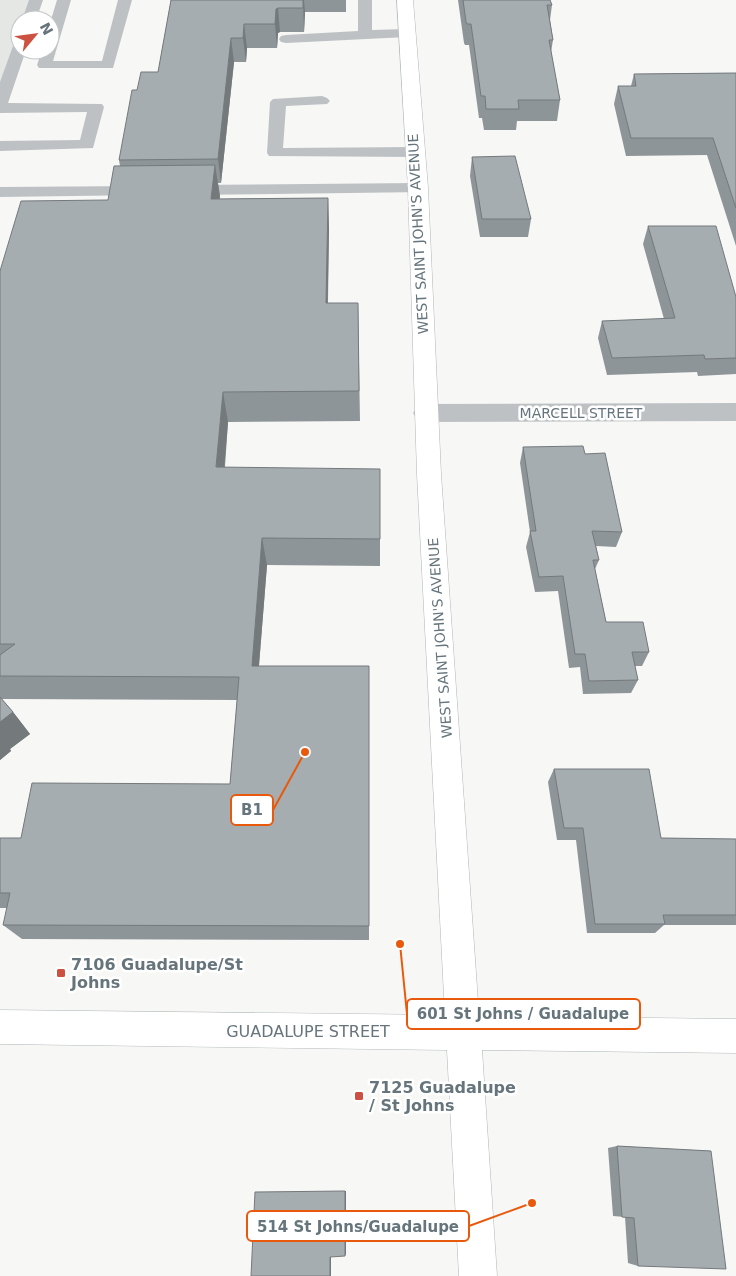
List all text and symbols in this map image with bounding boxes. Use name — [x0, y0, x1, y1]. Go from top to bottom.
north arrow — [10, 10, 60, 60]
text: N — [37, 20, 56, 38]
street label: WEST SAINT JOHN'S AVENUE — [405, 133, 431, 335]
street label: MARCELL STREET — [520, 405, 643, 421]
street label: WEST SAINT JOHN'S AVENUE — [425, 537, 455, 739]
callout: B1 — [231, 795, 273, 825]
text: B1 — [241, 801, 263, 819]
place label: 7106 Guadalupe/St Johns — [70, 955, 243, 992]
marker: 7106 Guadalupe/St Johns — [55, 967, 67, 979]
callout: 601 St Johns / Guadalupe — [407, 999, 640, 1029]
text: 601 St Johns / Guadalupe — [417, 1005, 629, 1023]
street label: GUADALUPE STREET — [226, 1022, 390, 1041]
place label: 7125 Guadalupe / St Johns — [369, 1078, 516, 1115]
marker: 7125 Guadalupe / St Johns — [353, 1090, 365, 1102]
callout: 514 St Johns/Guadalupe — [247, 1211, 469, 1241]
text: 514 St Johns/Guadalupe — [257, 1218, 459, 1236]

